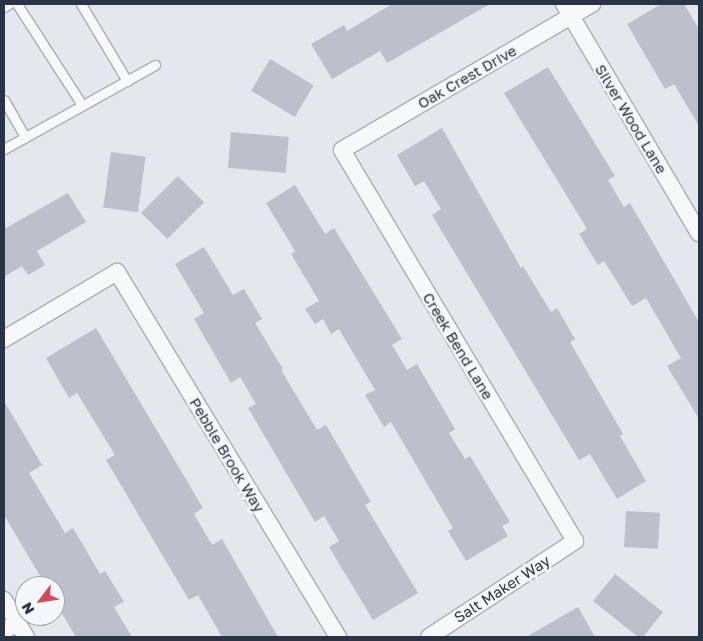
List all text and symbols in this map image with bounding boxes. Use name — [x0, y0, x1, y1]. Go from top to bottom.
street label: Oak Crest Drive — [414, 41, 520, 113]
street label: Silver Wood Lane — [591, 61, 671, 177]
street label: Creek Bend Lane — [419, 289, 497, 403]
street label: Pebble Brook Way — [186, 395, 268, 515]
street label: Salt Maker Way — [451, 551, 553, 627]
north arrow — [15, 576, 65, 626]
text: N — [18, 600, 38, 617]

